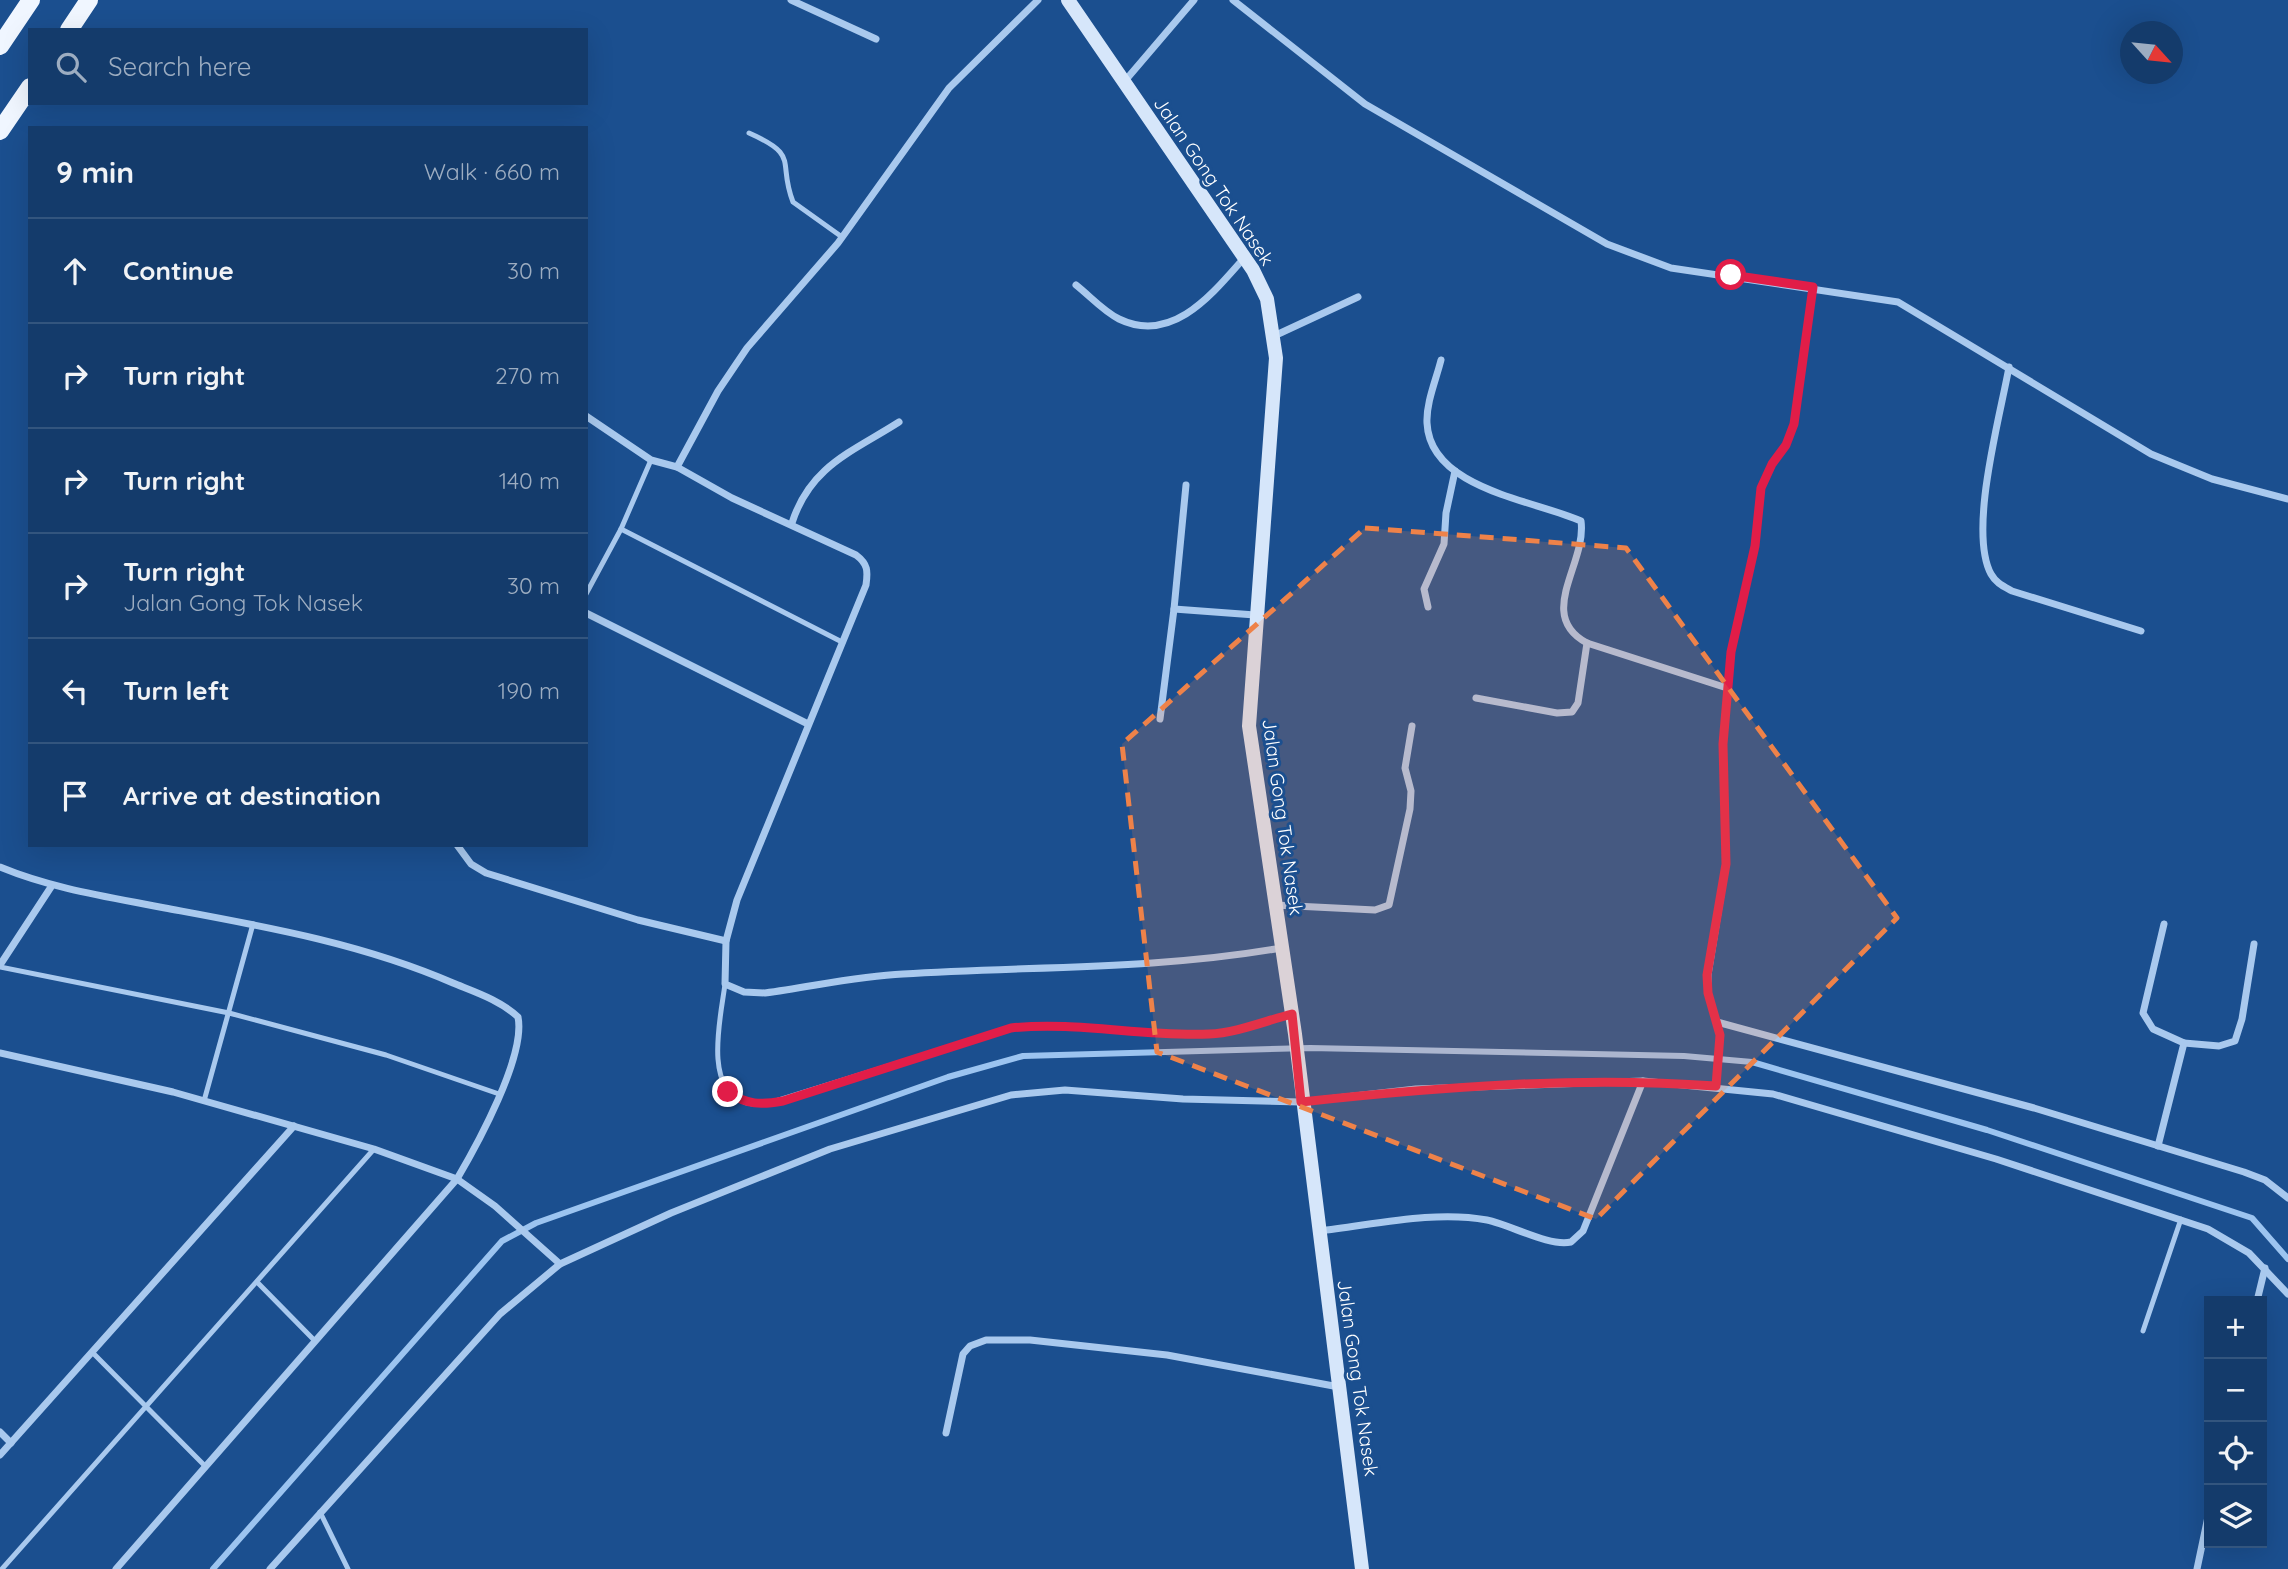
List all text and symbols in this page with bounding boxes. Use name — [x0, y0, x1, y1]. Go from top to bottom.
north arrow — [2120, 21, 2183, 84]
search box — [28, 28, 588, 105]
icon: search — [52, 48, 90, 86]
text: Search here — [108, 50, 252, 83]
street label: Jalan Gong Tok Nasek — [1149, 92, 1279, 270]
text: 9 min — [56, 153, 134, 191]
text: Walk · 660 m — [424, 157, 560, 186]
icon: ahead — [56, 252, 94, 290]
text: Continue — [123, 254, 234, 287]
text: 30 m — [507, 256, 560, 285]
route start — [1715, 259, 1746, 290]
icon: right — [56, 357, 94, 395]
text: Turn right — [123, 359, 245, 392]
text: 270 m — [495, 361, 560, 390]
icon: right — [56, 462, 94, 500]
text: Turn right — [123, 464, 245, 497]
text: 140 m — [499, 466, 560, 495]
text: Turn right — [123, 555, 245, 588]
icon: right — [56, 567, 94, 605]
text: 30 m — [507, 571, 560, 600]
text: Jalan Gong Tok Nasek — [123, 588, 363, 617]
icon: left — [56, 672, 94, 710]
text: Turn left — [123, 674, 230, 707]
text: 190 m — [498, 676, 560, 705]
street label: Jalan Gong Tok Nasek — [1257, 717, 1309, 917]
icon: arrive — [56, 777, 94, 815]
text: Arrive at destination — [123, 779, 381, 812]
route end — [712, 1076, 743, 1107]
street label: Jalan Gong Tok Nasek — [1332, 1278, 1384, 1478]
map controls — [2204, 1296, 2267, 1548]
button: + — [2204, 1296, 2267, 1359]
button: − — [2204, 1359, 2267, 1422]
button: locate — [2204, 1422, 2267, 1485]
button: layers — [2204, 1485, 2267, 1548]

